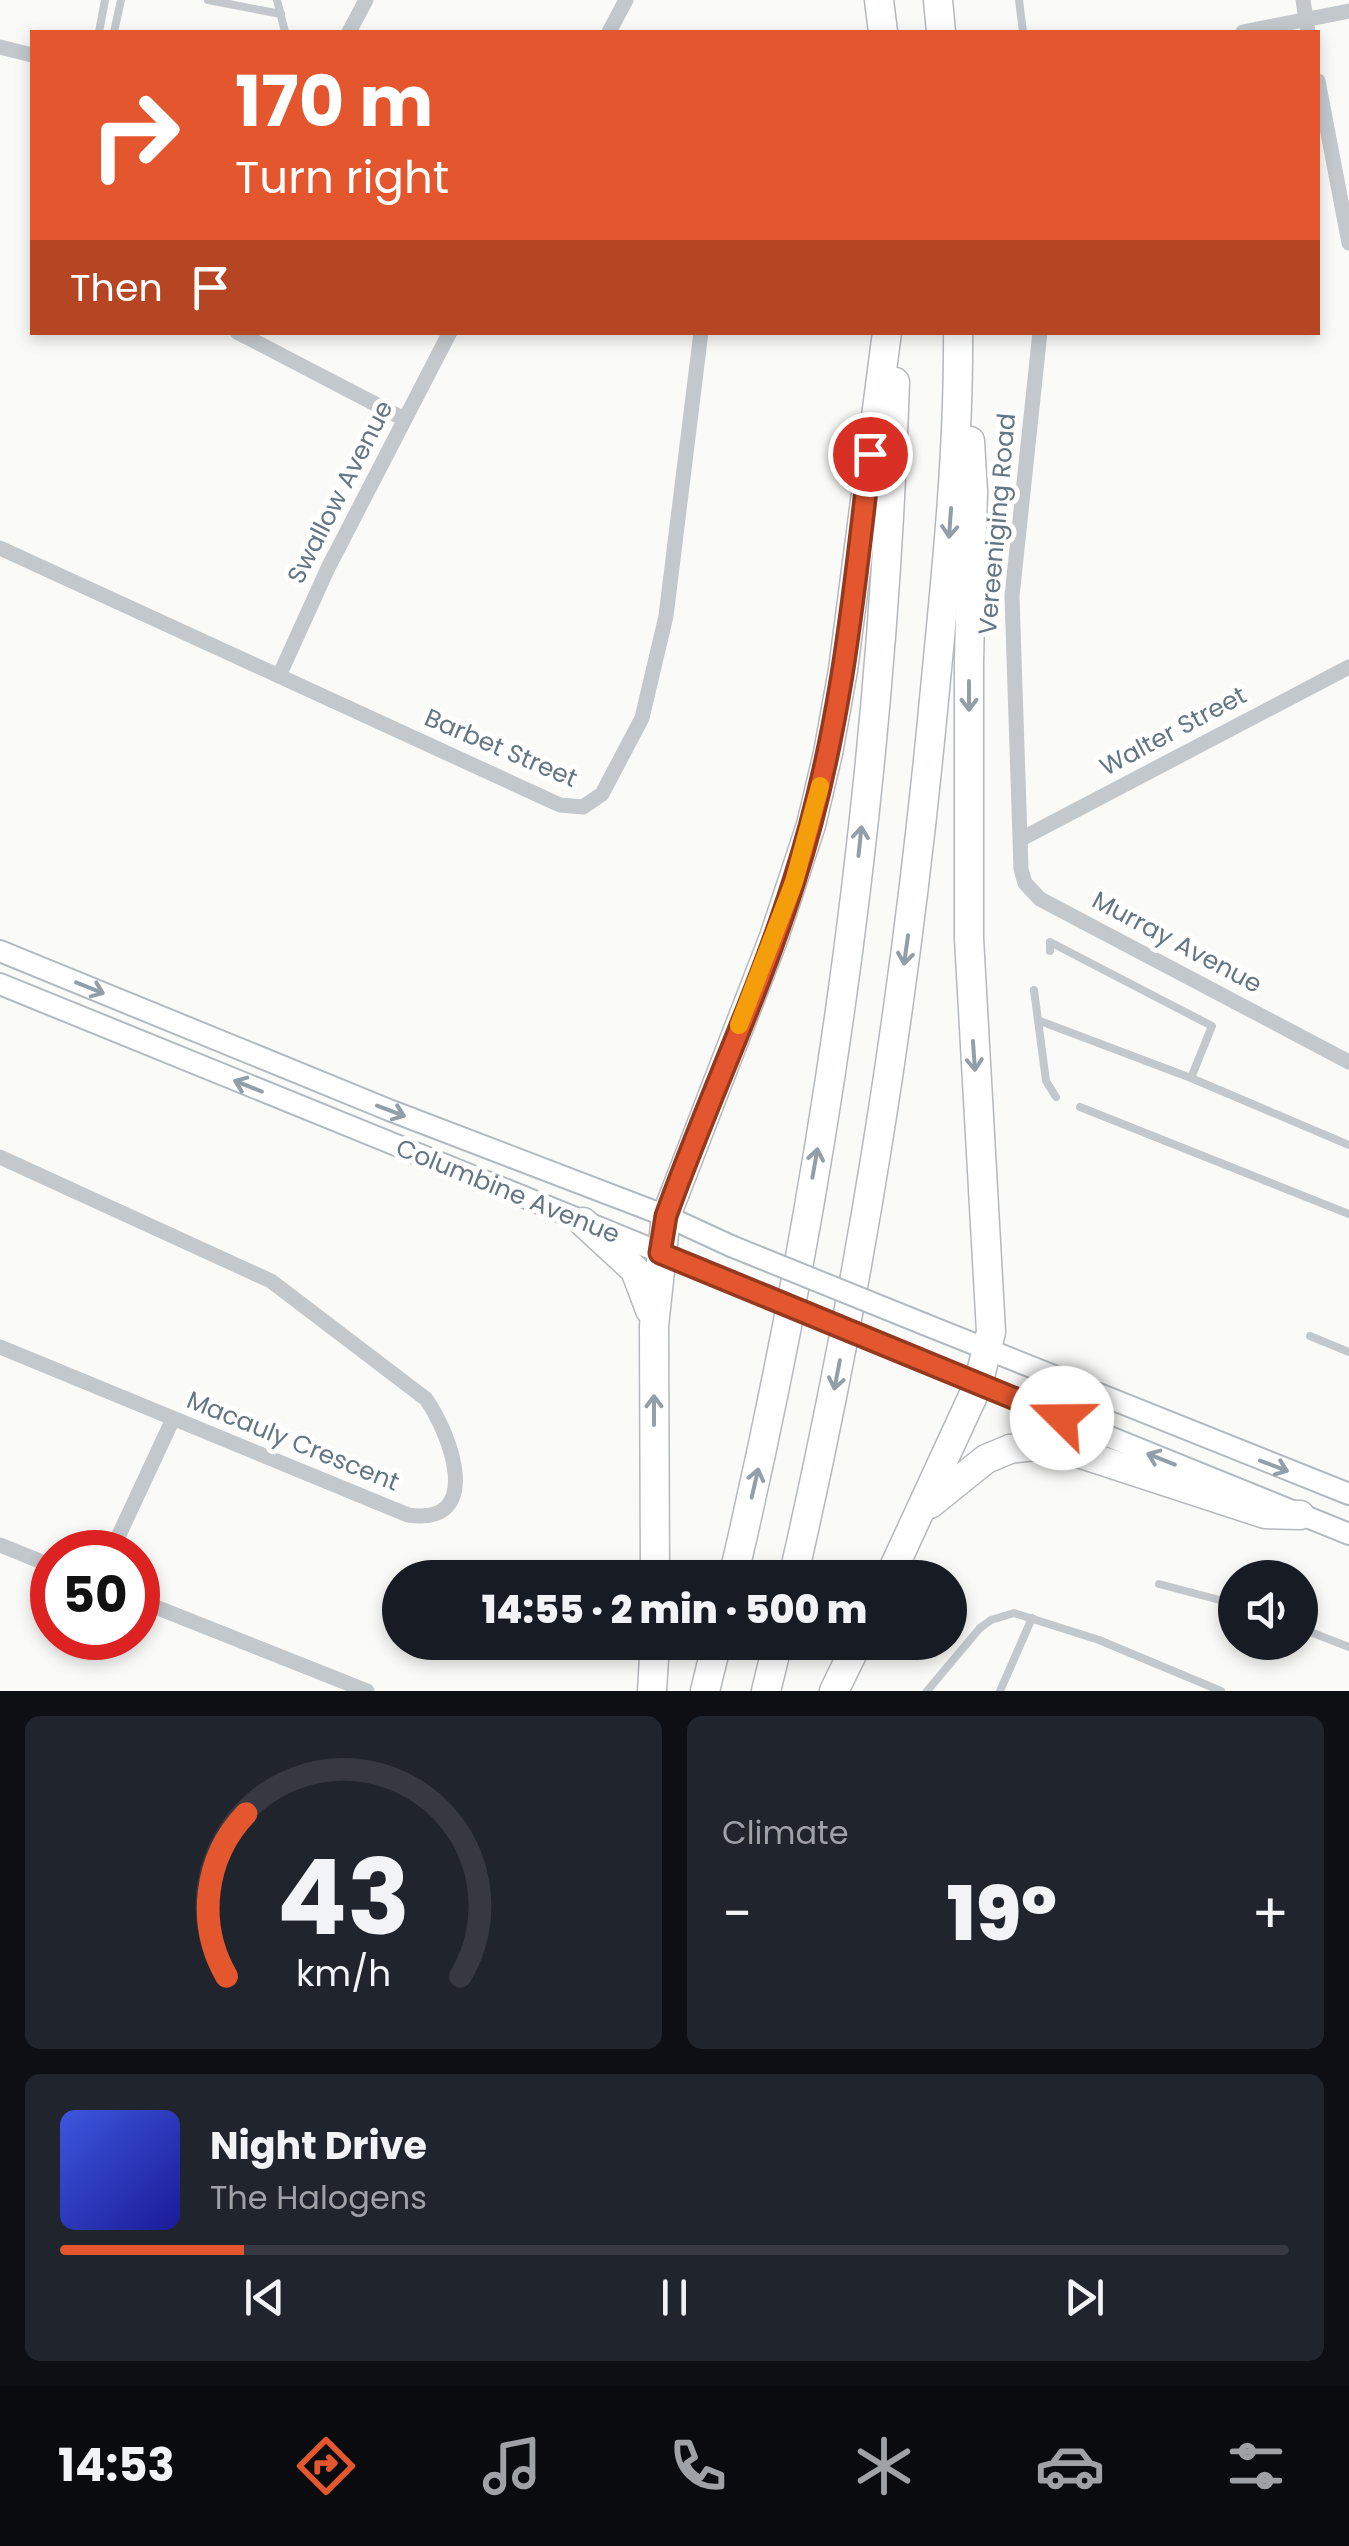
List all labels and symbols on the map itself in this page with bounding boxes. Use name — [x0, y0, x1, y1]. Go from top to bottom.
street label: Swallow Avenue — [279, 394, 401, 590]
pin — [828, 412, 913, 497]
street label: Vereeniging Road — [970, 412, 1024, 636]
one-way arrow — [940, 506, 959, 538]
street label: Walter Street — [1094, 678, 1252, 784]
one-way arrow — [960, 680, 978, 712]
street label: Barbet Street — [419, 700, 583, 796]
one-way arrow — [851, 826, 870, 858]
street label: Murray Avenue — [1086, 882, 1268, 1002]
one-way arrow — [897, 934, 915, 966]
one-way arrow — [74, 981, 105, 999]
one-way arrow — [965, 1040, 984, 1072]
one-way arrow — [233, 1075, 264, 1093]
one-way arrow — [376, 1103, 406, 1121]
street label: Columbine Avenue — [391, 1130, 625, 1252]
one-way arrow — [806, 1147, 825, 1180]
one-way arrow — [827, 1358, 846, 1390]
position arrow — [1010, 1366, 1114, 1470]
street label: Macauly Crescent — [182, 1382, 404, 1500]
one-way arrow — [644, 1395, 664, 1428]
one-way arrow — [1146, 1449, 1177, 1467]
one-way arrow — [1258, 1458, 1289, 1476]
one-way arrow — [747, 1468, 765, 1500]
speed limit sign: 50 — [30, 1530, 160, 1660]

